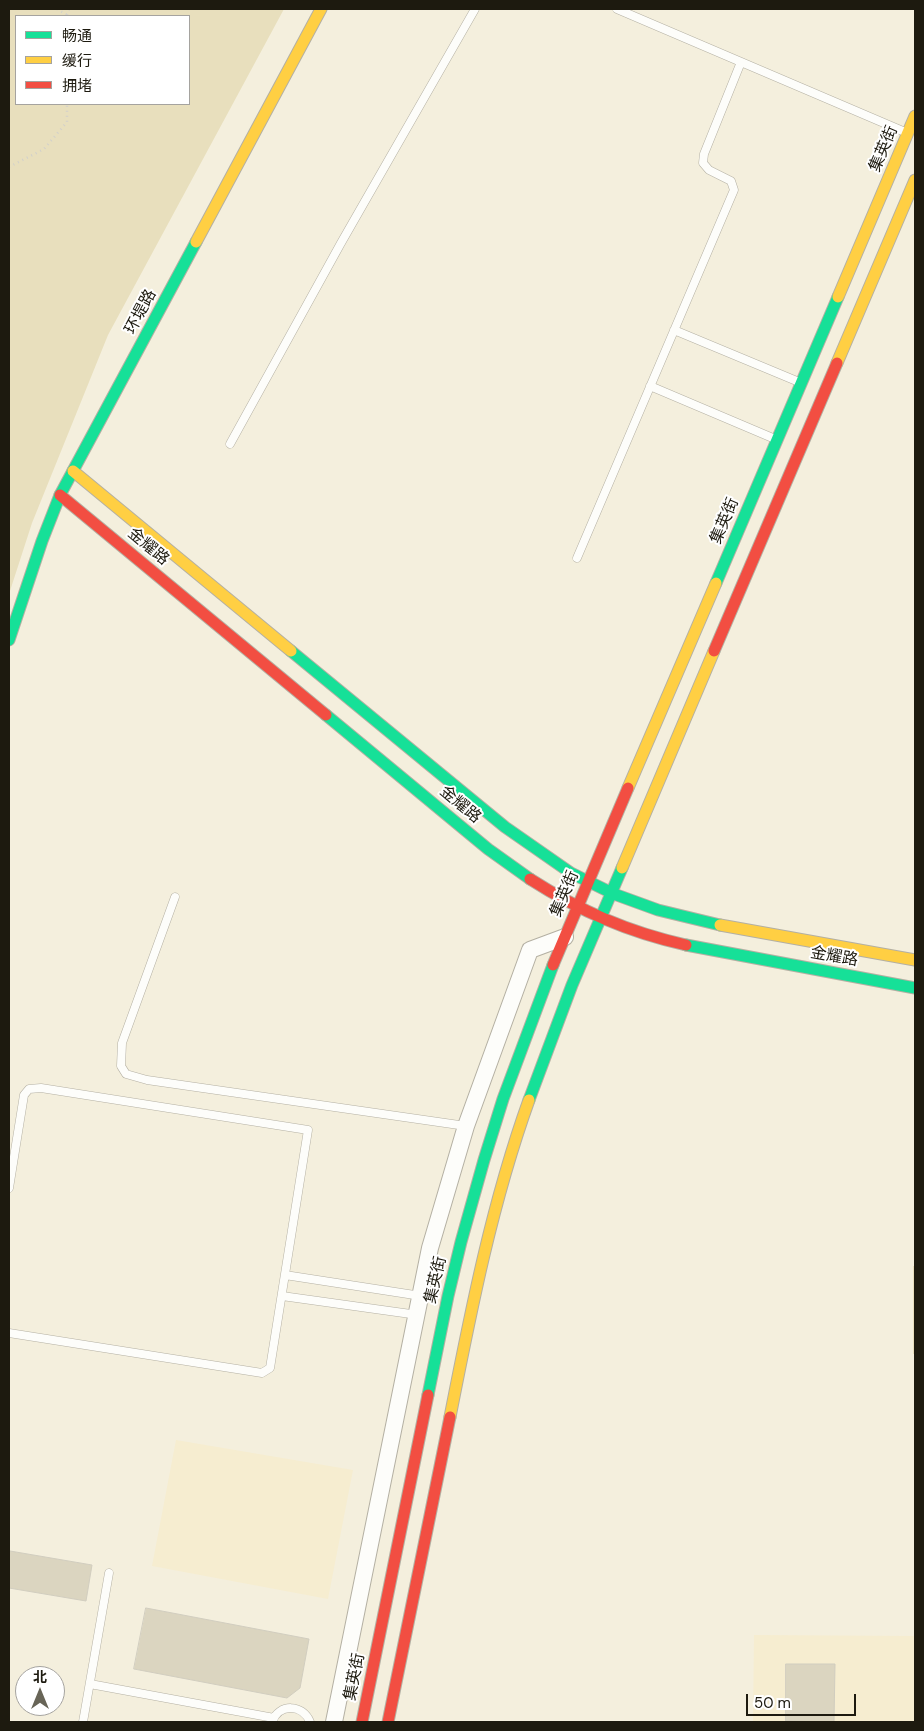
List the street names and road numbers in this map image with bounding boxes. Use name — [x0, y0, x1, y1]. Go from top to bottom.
street label: 集英街 — [866, 123, 902, 175]
street label: 环堤路 — [121, 286, 161, 338]
street label: 集英街 — [707, 495, 743, 547]
street label: 金耀路 — [123, 524, 173, 570]
street label: 金耀路 — [435, 782, 485, 828]
street label: 集英街 — [547, 868, 583, 920]
street label: 金耀路 — [809, 943, 859, 971]
street label: 集英街 — [421, 1254, 451, 1306]
street label: 集英街 — [341, 1652, 369, 1702]

